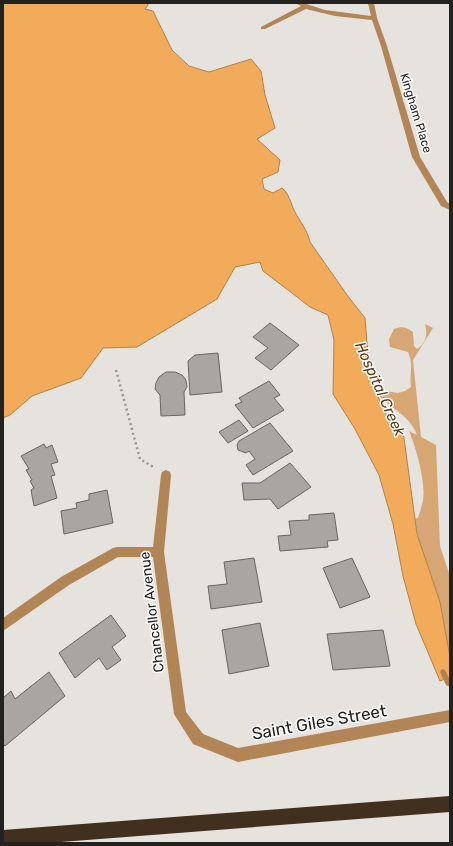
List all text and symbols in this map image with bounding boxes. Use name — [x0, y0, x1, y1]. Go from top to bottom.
street label: Kingham Place — [397, 71, 435, 155]
water label: Hospital Creek — [351, 339, 409, 439]
street label: Chancellor Avenue — [136, 550, 168, 673]
street label: Saint Giles Street — [250, 700, 388, 744]

